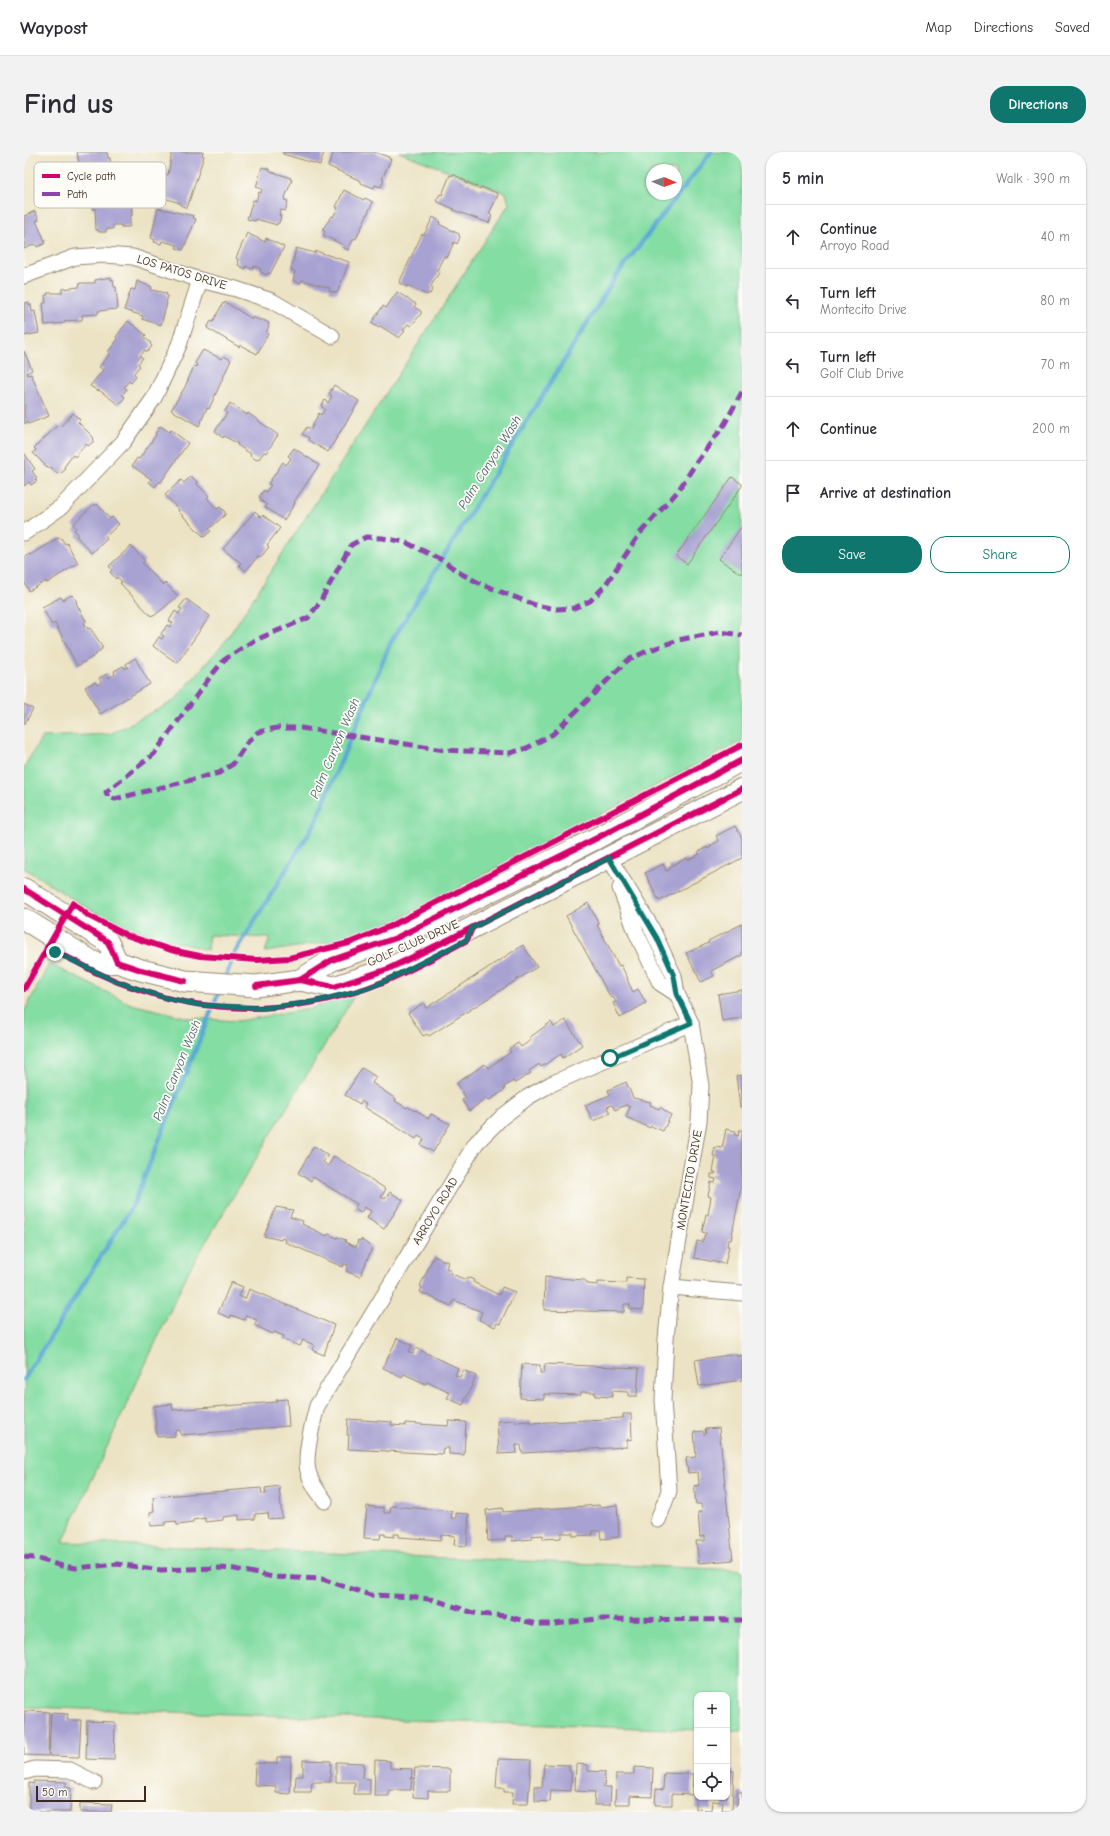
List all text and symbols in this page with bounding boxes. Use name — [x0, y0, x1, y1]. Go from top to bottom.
text: Waypost — [20, 17, 88, 39]
text: Map — [925, 19, 952, 36]
text: Directions — [974, 19, 1033, 36]
text: Saved — [1055, 19, 1090, 36]
button: Directions — [990, 86, 1086, 123]
text: Find us — [24, 88, 113, 120]
legend — [34, 162, 166, 208]
north arrow — [646, 164, 682, 200]
text: 5 min — [782, 169, 824, 188]
text: Cycle path — [67, 170, 116, 183]
text: Walk · 390 m — [996, 171, 1070, 186]
text: Path — [67, 188, 88, 201]
text: Continue — [820, 220, 877, 238]
icon: ahead — [782, 226, 804, 248]
text: 40 m — [1041, 229, 1070, 244]
text: Arroyo Road — [820, 238, 889, 253]
street label: LOS PATOS DRIVE — [135, 252, 229, 292]
text: Turn left — [820, 284, 876, 302]
icon: left — [782, 290, 804, 312]
text: 80 m — [1040, 293, 1070, 308]
text: Montecito Drive — [820, 302, 907, 317]
text: Turn left — [820, 348, 876, 366]
icon: left — [782, 354, 804, 376]
text: 70 m — [1041, 357, 1070, 372]
text: Golf Club Drive — [820, 366, 904, 381]
water label: Palm Canyon Wash — [455, 413, 524, 512]
icon: ahead — [782, 418, 804, 440]
text: Continue — [820, 420, 877, 438]
text: 200 m — [1032, 421, 1070, 436]
icon: arrive — [782, 482, 804, 504]
text: Arrive at destination — [820, 484, 951, 502]
button: Save — [782, 536, 922, 573]
button: Share — [930, 536, 1070, 573]
water label: Palm Canyon Wash — [306, 696, 362, 801]
street label: GOLF CLUB DRIVE — [365, 916, 461, 970]
route end — [46, 943, 64, 961]
water label: Palm Canyon Wash — [149, 1017, 204, 1123]
route start — [601, 1049, 619, 1067]
street label: MONTECITO DRIVE — [673, 1129, 705, 1231]
street label: ARROYO ROAD — [409, 1175, 461, 1247]
map controls — [694, 1692, 730, 1800]
button: + — [694, 1692, 730, 1728]
button: − — [694, 1728, 730, 1764]
button: locate — [694, 1764, 730, 1800]
scale bar — [36, 1784, 146, 1803]
text: 50 m — [42, 1786, 67, 1799]

